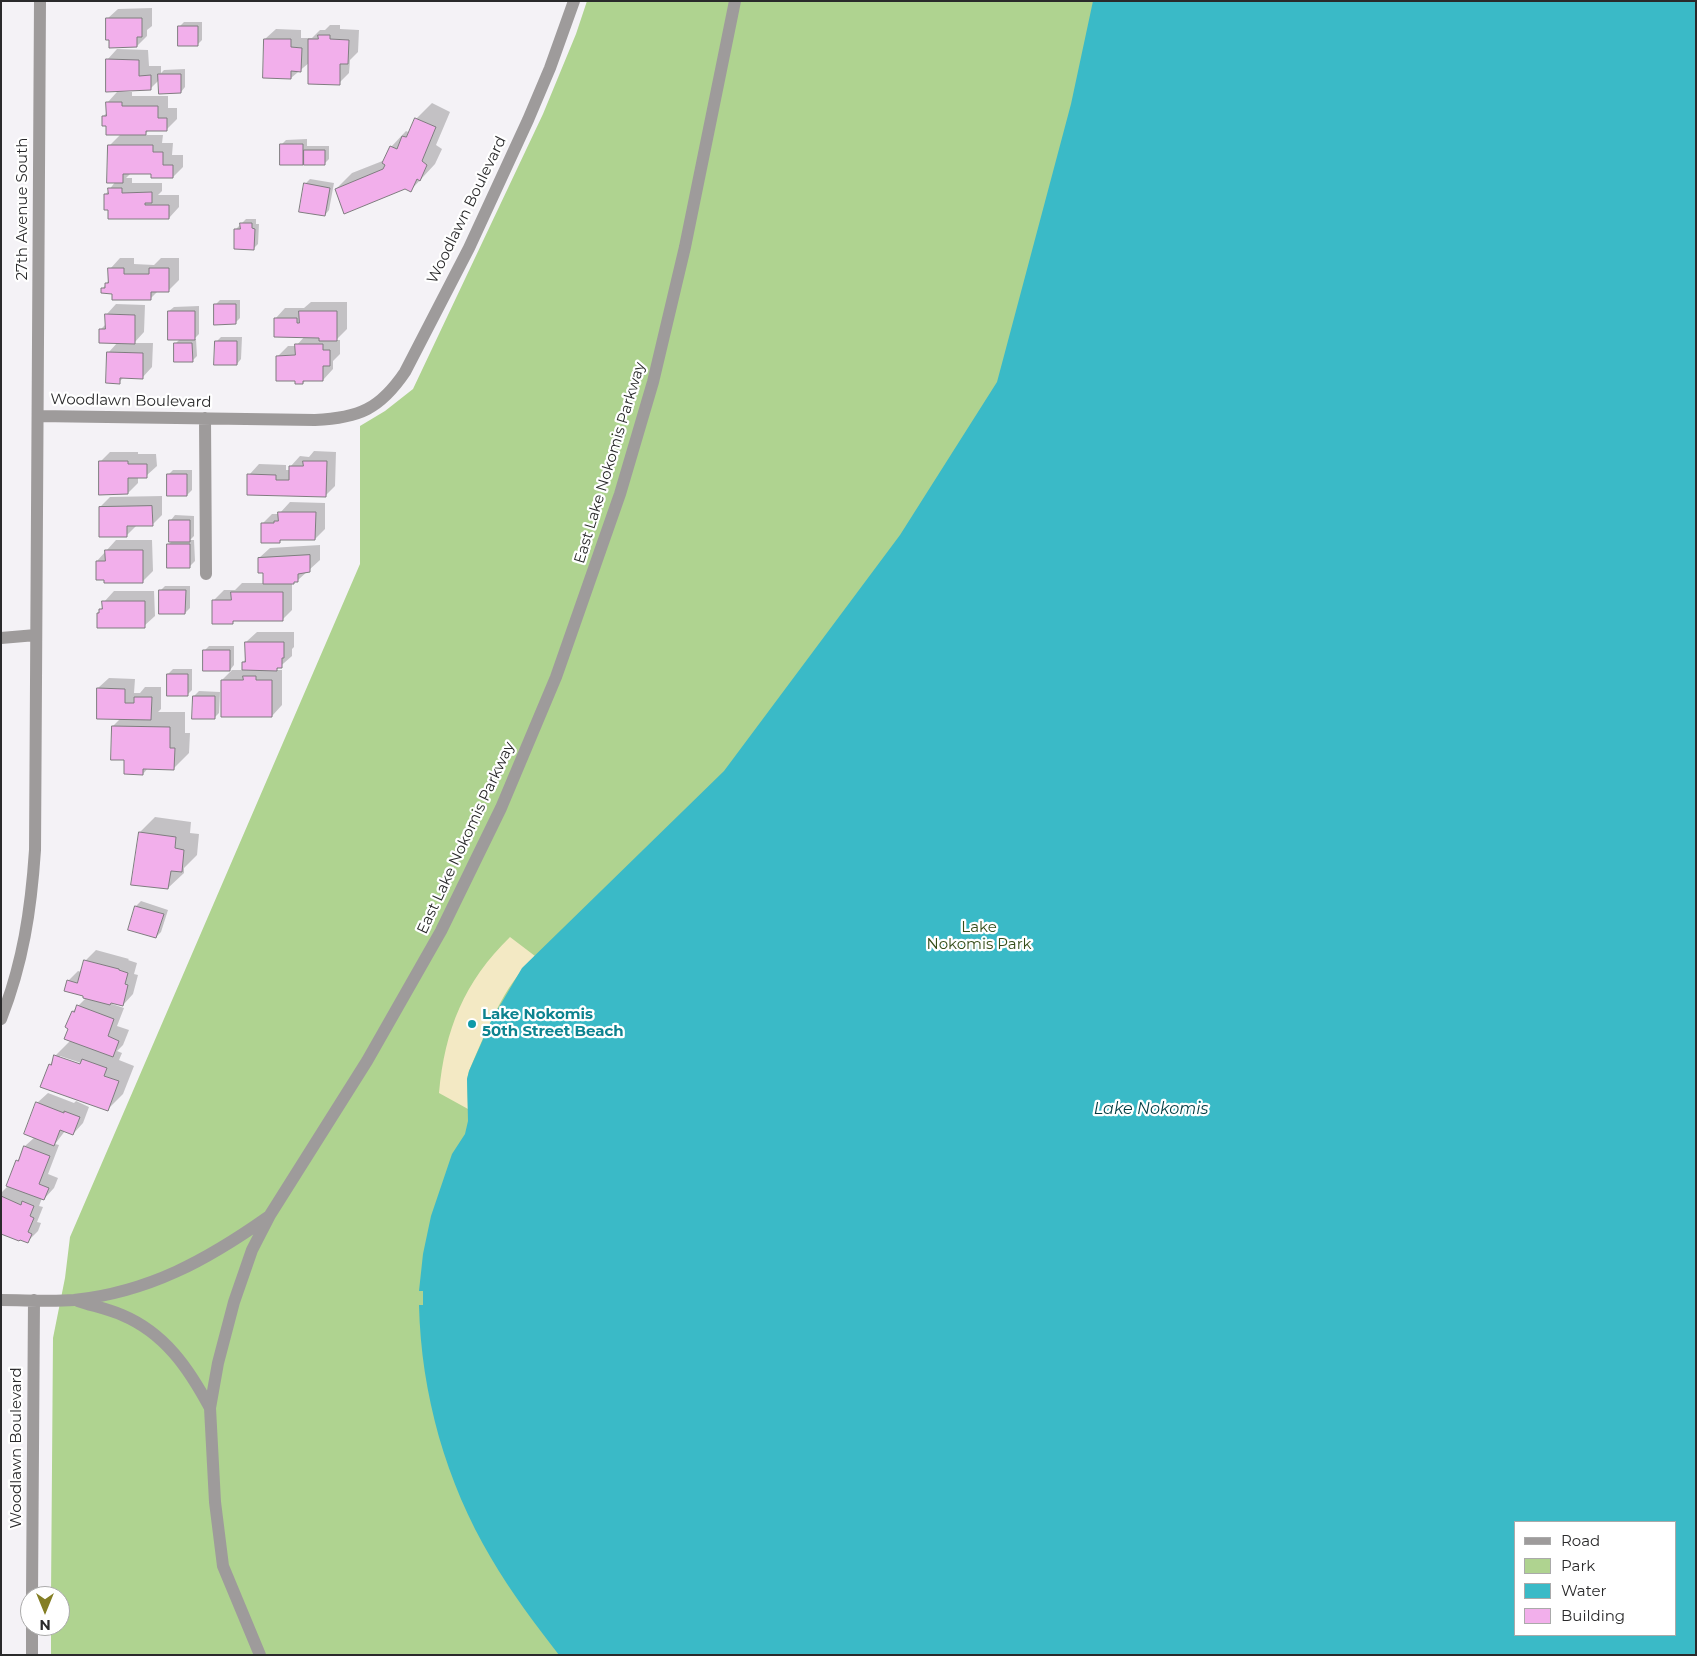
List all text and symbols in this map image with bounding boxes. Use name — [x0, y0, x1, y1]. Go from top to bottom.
street label: Woodlawn Boulevard — [424, 134, 510, 286]
street label: 27th Avenue South — [14, 138, 32, 280]
street label: East Lake Nokomis Parkway — [571, 360, 649, 566]
street label: Woodlawn Boulevard — [50, 391, 212, 411]
street label: East Lake Nokomis Parkway — [414, 739, 518, 937]
park label: Lake Nokomis Park — [926, 919, 1032, 954]
place label: Lake Nokomis 50th Street Beach — [482, 1006, 624, 1041]
marker: Lake Nokomis 50th Street Beach — [466, 1018, 478, 1030]
water label: Lake Nokomis — [1094, 1099, 1208, 1119]
street label: Woodlawn Boulevard — [8, 1367, 26, 1529]
legend — [1514, 1521, 1677, 1636]
text: Road — [1561, 1531, 1600, 1550]
text: Park — [1561, 1556, 1595, 1575]
text: Water — [1561, 1581, 1607, 1600]
north arrow — [20, 1586, 70, 1636]
text: Building — [1561, 1606, 1625, 1625]
text: N — [39, 1616, 51, 1634]

